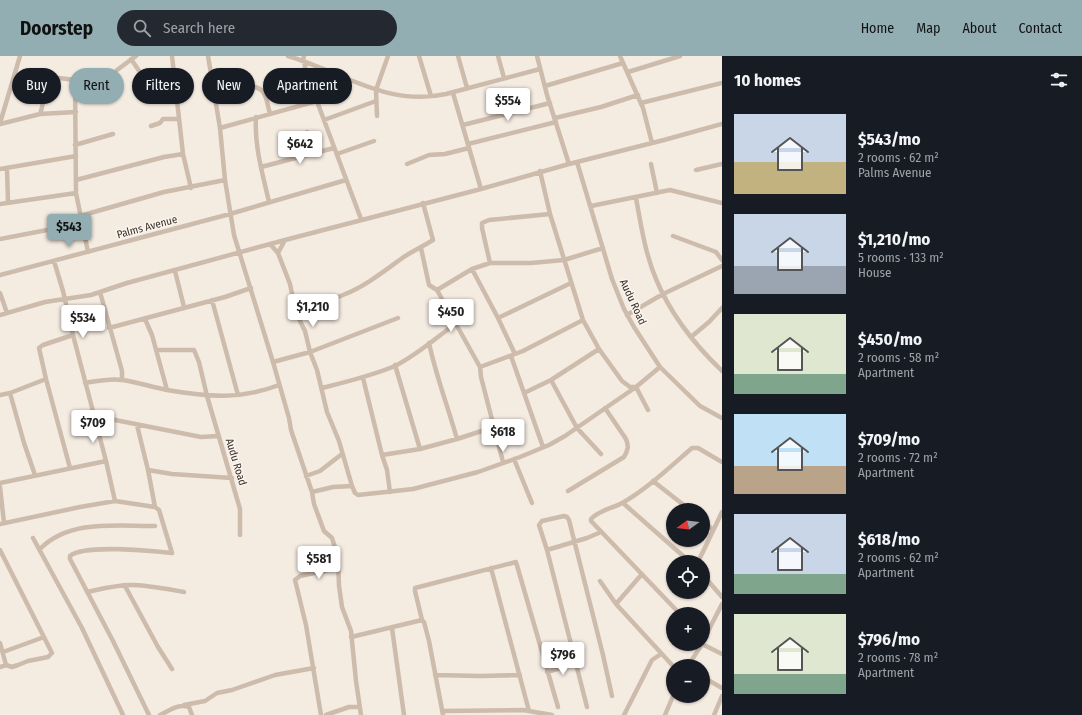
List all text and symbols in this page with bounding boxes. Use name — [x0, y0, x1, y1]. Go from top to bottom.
search box — [117, 10, 397, 46]
text: Doorstep — [20, 17, 93, 40]
icon: search — [131, 17, 153, 39]
text: Search here — [163, 19, 235, 37]
text: Home — [861, 20, 894, 37]
text: Map — [916, 20, 940, 37]
text: About — [962, 20, 997, 37]
text: Contact — [1019, 20, 1062, 37]
chip: Buy — [12, 68, 61, 104]
chip: Rent — [69, 68, 124, 104]
chip: Filters — [132, 68, 194, 104]
chip: New — [202, 68, 255, 104]
chip: Apartment — [263, 68, 352, 104]
icon: filters — [1048, 69, 1070, 91]
text: 10 homes — [734, 70, 801, 91]
pin: $554 — [484, 88, 532, 122]
text: $554 — [495, 93, 521, 108]
text: $543/mo — [858, 129, 921, 150]
icon: home — [766, 130, 814, 178]
pin: $642 — [276, 131, 324, 165]
text: $642 — [287, 136, 313, 151]
text: 2 rooms · 62 m² — [858, 150, 939, 165]
text: Palms Avenue — [858, 165, 931, 180]
street label: Palms Avenue — [115, 213, 179, 241]
pin: $543 — [45, 214, 93, 248]
text: $543 — [56, 219, 82, 234]
text: $1,210/mo — [858, 229, 930, 250]
icon: home — [766, 230, 814, 278]
text: 5 rooms · 133 m² — [858, 250, 944, 265]
text: House — [858, 265, 892, 280]
street label: Audu Road — [617, 277, 649, 327]
pin: $1,210 — [280, 294, 346, 328]
text: $1,210 — [297, 299, 329, 314]
pin: $450 — [427, 299, 475, 333]
text: $450 — [438, 304, 464, 319]
pin: $534 — [59, 305, 107, 339]
text: $534 — [70, 310, 96, 325]
text: $450/mo — [858, 329, 922, 350]
icon: home — [766, 330, 814, 378]
text: 2 rooms · 58 m² — [858, 350, 939, 365]
text: Apartment — [858, 365, 914, 380]
pin: $709 — [69, 410, 117, 444]
text: $709 — [80, 415, 106, 430]
pin: $618 — [479, 419, 527, 453]
text: $618 — [491, 424, 515, 439]
text: $709/mo — [858, 429, 920, 450]
icon: home — [766, 430, 814, 478]
street label: Audu Road — [223, 437, 249, 487]
text: 2 rooms · 72 m² — [858, 450, 938, 465]
text: Apartment — [858, 465, 914, 480]
north arrow — [666, 503, 710, 547]
map controls — [666, 503, 710, 703]
text: $618/mo — [858, 529, 920, 550]
icon: home — [766, 530, 814, 578]
pin: $581 — [295, 546, 343, 580]
text: 2 rooms · 62 m² — [858, 550, 939, 565]
text: $581 — [307, 551, 331, 566]
button: locate — [666, 555, 710, 599]
text: Apartment — [858, 565, 914, 580]
button: + — [666, 607, 710, 651]
text: $796/mo — [858, 629, 920, 650]
icon: home — [766, 630, 814, 678]
pin: $796 — [539, 642, 587, 676]
text: $796 — [550, 647, 576, 662]
text: 2 rooms · 78 m² — [858, 650, 938, 665]
button: − — [666, 659, 710, 703]
text: Apartment — [858, 665, 914, 680]

